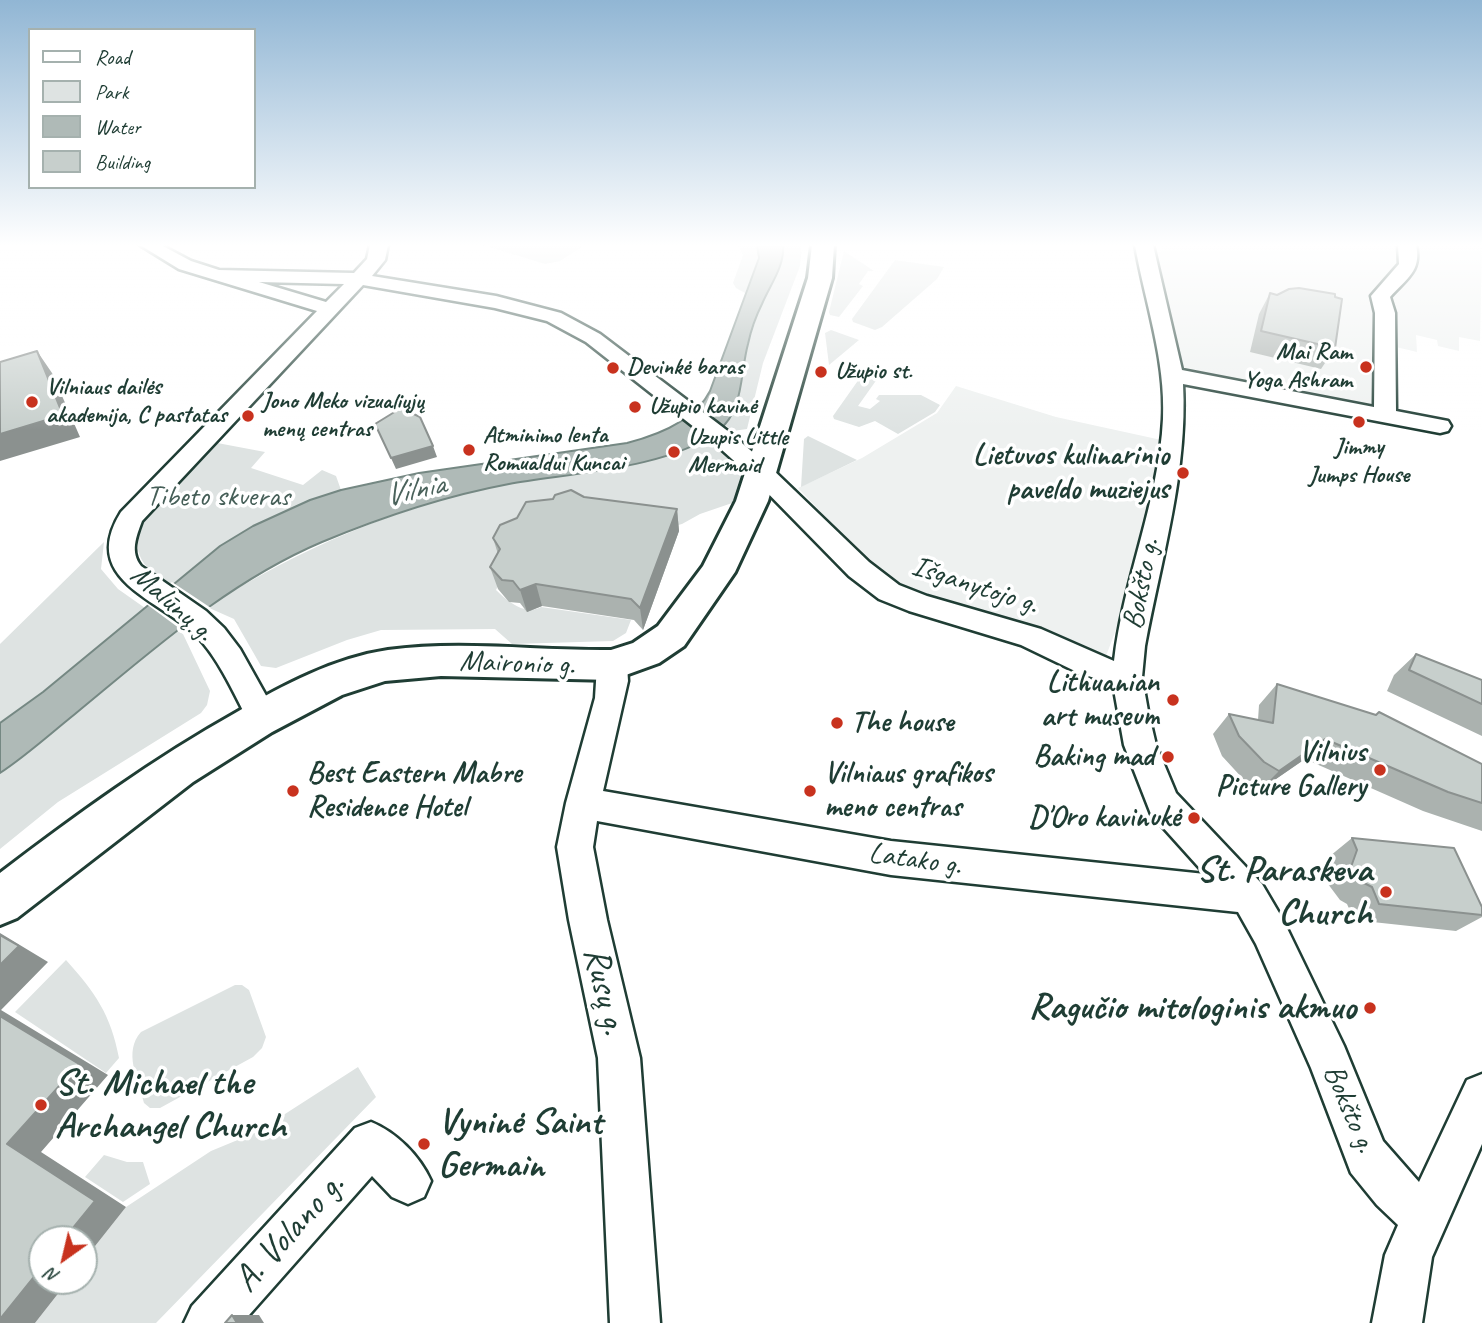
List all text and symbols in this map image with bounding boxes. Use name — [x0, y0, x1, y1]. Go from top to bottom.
legend — [28, 28, 256, 189]
text: Road — [95, 44, 130, 70]
text: Park — [95, 79, 128, 105]
text: Water — [95, 114, 141, 140]
text: Building — [95, 149, 150, 175]
place label: Mai Ram Yoga Ashram — [1244, 339, 1352, 395]
place label: Devinkė baras — [627, 354, 744, 382]
place label: Užupio st. — [835, 358, 912, 386]
marker: Mai Ram Yoga Ashram — [1358, 359, 1374, 375]
marker: Devinkė baras — [605, 360, 621, 376]
marker: Užupio st. — [813, 364, 829, 380]
place label: Vilniaus dailės akademija, C pastatas — [46, 374, 227, 430]
place label: Jono Meko vizualiųjų menų centras — [262, 388, 424, 444]
place label: Užupio kavinė — [649, 393, 756, 421]
marker: Vilniaus dailės akademija, C pastatas — [24, 394, 40, 410]
marker: Užupio kavinė — [627, 399, 643, 415]
marker: Jono Meko vizualiųjų menų centras — [240, 408, 256, 424]
marker: Jimmy Jumps House — [1351, 414, 1367, 430]
place label: Atminimo lenta Romualdui Kuncai — [483, 422, 624, 478]
place label: Uzupis Little Mermaid — [688, 424, 788, 480]
place label: Jimmy Jumps House — [1309, 434, 1409, 490]
place label: Lietuvos kulinarinio paveldo muziejus — [973, 438, 1169, 508]
marker: Atminimo lenta Romualdui Kuncai — [461, 442, 477, 458]
marker: Uzupis Little Mermaid — [666, 444, 682, 460]
marker: Lietuvos kulinarinio paveldo muziejus — [1175, 465, 1191, 481]
water label: Vilnia — [381, 466, 449, 516]
park label: Tibeto skveras — [146, 479, 290, 515]
street label: Bokšto g. — [1116, 536, 1168, 632]
street label: Išganytojo g. — [907, 549, 1043, 623]
street label: Malūnų g. — [123, 558, 221, 650]
street label: Maironio g. — [459, 644, 575, 684]
place label: Lithuanian art museum — [1041, 665, 1159, 736]
marker: Lithuanian art museum — [1165, 692, 1181, 708]
place label: The house — [851, 705, 953, 741]
marker: The house — [829, 715, 845, 731]
place label: Vilnius Picture Gallery — [1216, 735, 1366, 806]
place label: Baking mad — [1033, 739, 1154, 775]
marker: Baking mad — [1160, 749, 1176, 765]
place label: Best Eastern Mabre Residence Hotel — [307, 756, 521, 826]
place label: Vilniaus grafikos meno centras — [824, 756, 992, 826]
marker: Vilnius Picture Gallery — [1372, 762, 1388, 778]
marker: Best Eastern Mabre Residence Hotel — [285, 783, 301, 799]
marker: Vilniaus grafikos meno centras — [802, 783, 818, 799]
place label: D'Oro kavinukė — [1029, 800, 1180, 836]
marker: D'Oro kavinukė — [1186, 810, 1202, 826]
street label: Latako g. — [866, 836, 964, 884]
place label: St. Paraskeva Church — [1196, 849, 1372, 936]
marker: St. Paraskeva Church — [1378, 884, 1394, 900]
street label: Rusų g. — [572, 943, 636, 1039]
place label: Ragučio mitologinis akmuo — [1029, 986, 1356, 1030]
marker: Ragučio mitologinis akmuo — [1362, 1000, 1378, 1016]
street label: Bokšto g. — [1315, 1060, 1383, 1158]
place label: St. Michael the Archangel Church — [55, 1062, 286, 1149]
marker: St. Michael the Archangel Church — [33, 1097, 49, 1113]
place label: Vyninė Saint Germain — [438, 1101, 602, 1188]
marker: Vyninė Saint Germain — [416, 1136, 432, 1152]
street label: A. Volano g. — [225, 1164, 355, 1302]
north arrow — [28, 1225, 98, 1295]
text: N — [41, 1263, 64, 1289]

